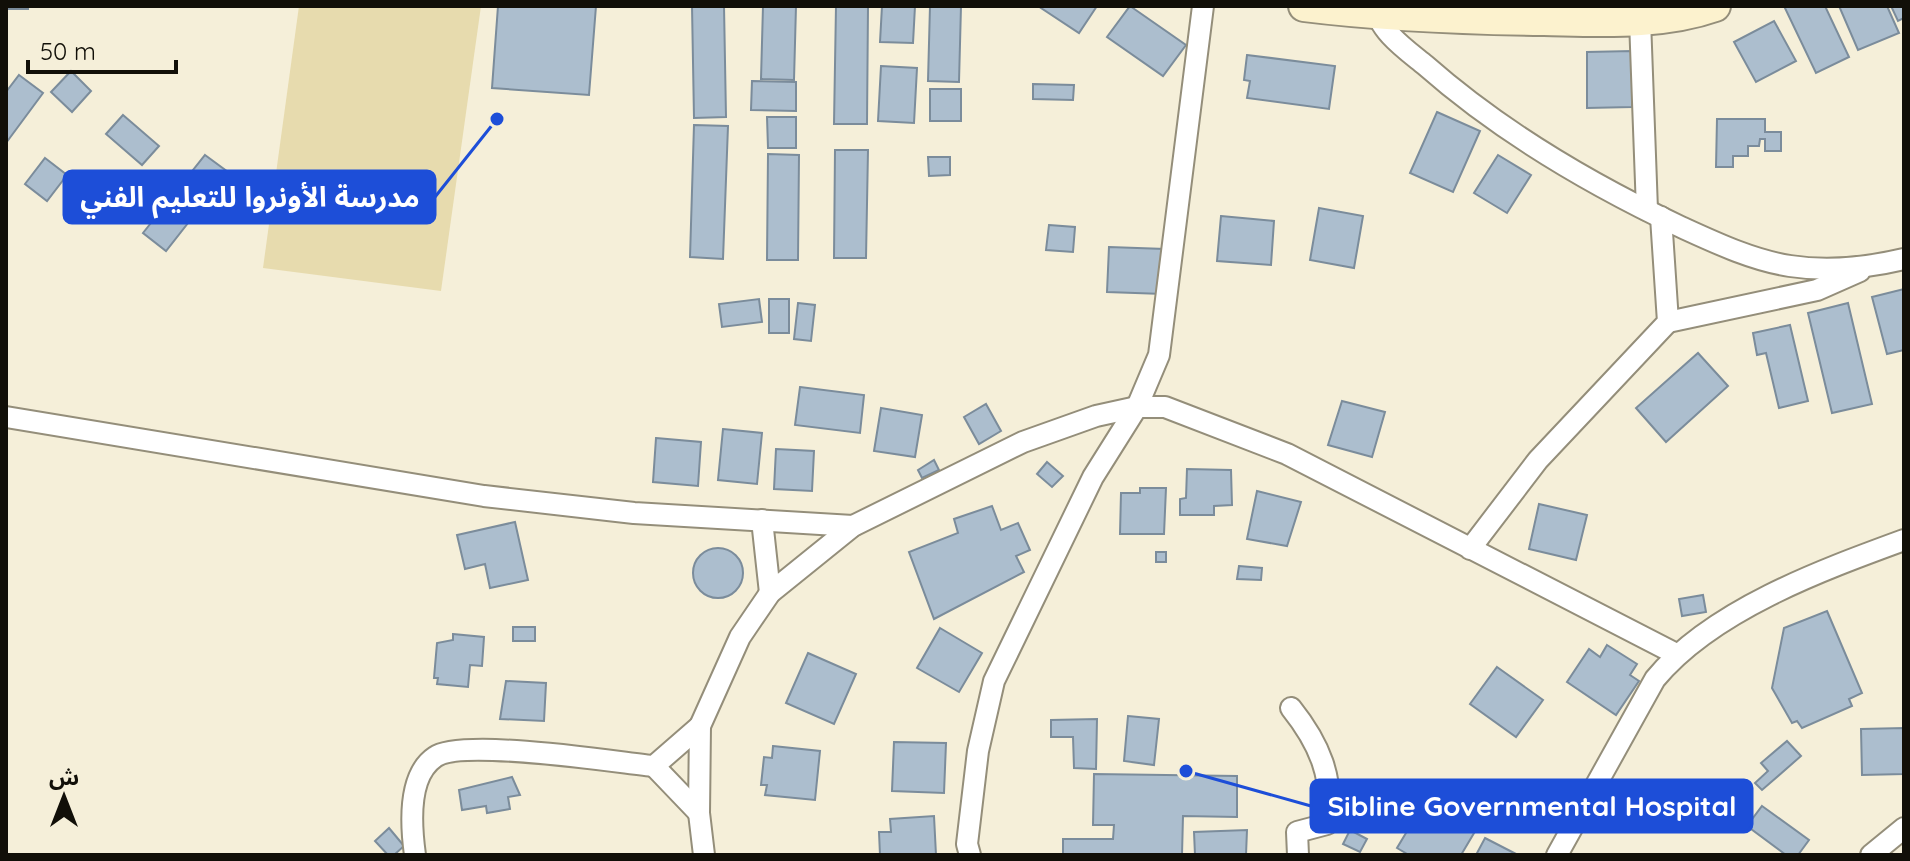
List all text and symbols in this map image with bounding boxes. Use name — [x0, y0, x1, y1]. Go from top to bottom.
scale bar — [28, 24, 176, 74]
text: 50 m — [40, 36, 96, 66]
callout: مدرسة الأونروا للتعليم الفني — [64, 171, 435, 223]
text: مدرسة الأونروا للتعليم الفني — [80, 179, 420, 219]
north arrow — [24, 757, 104, 837]
text: ش — [49, 763, 79, 791]
callout: Sibline Governmental Hospital — [1311, 780, 1752, 832]
text: Sibline Governmental Hospital — [1327, 788, 1737, 823]

